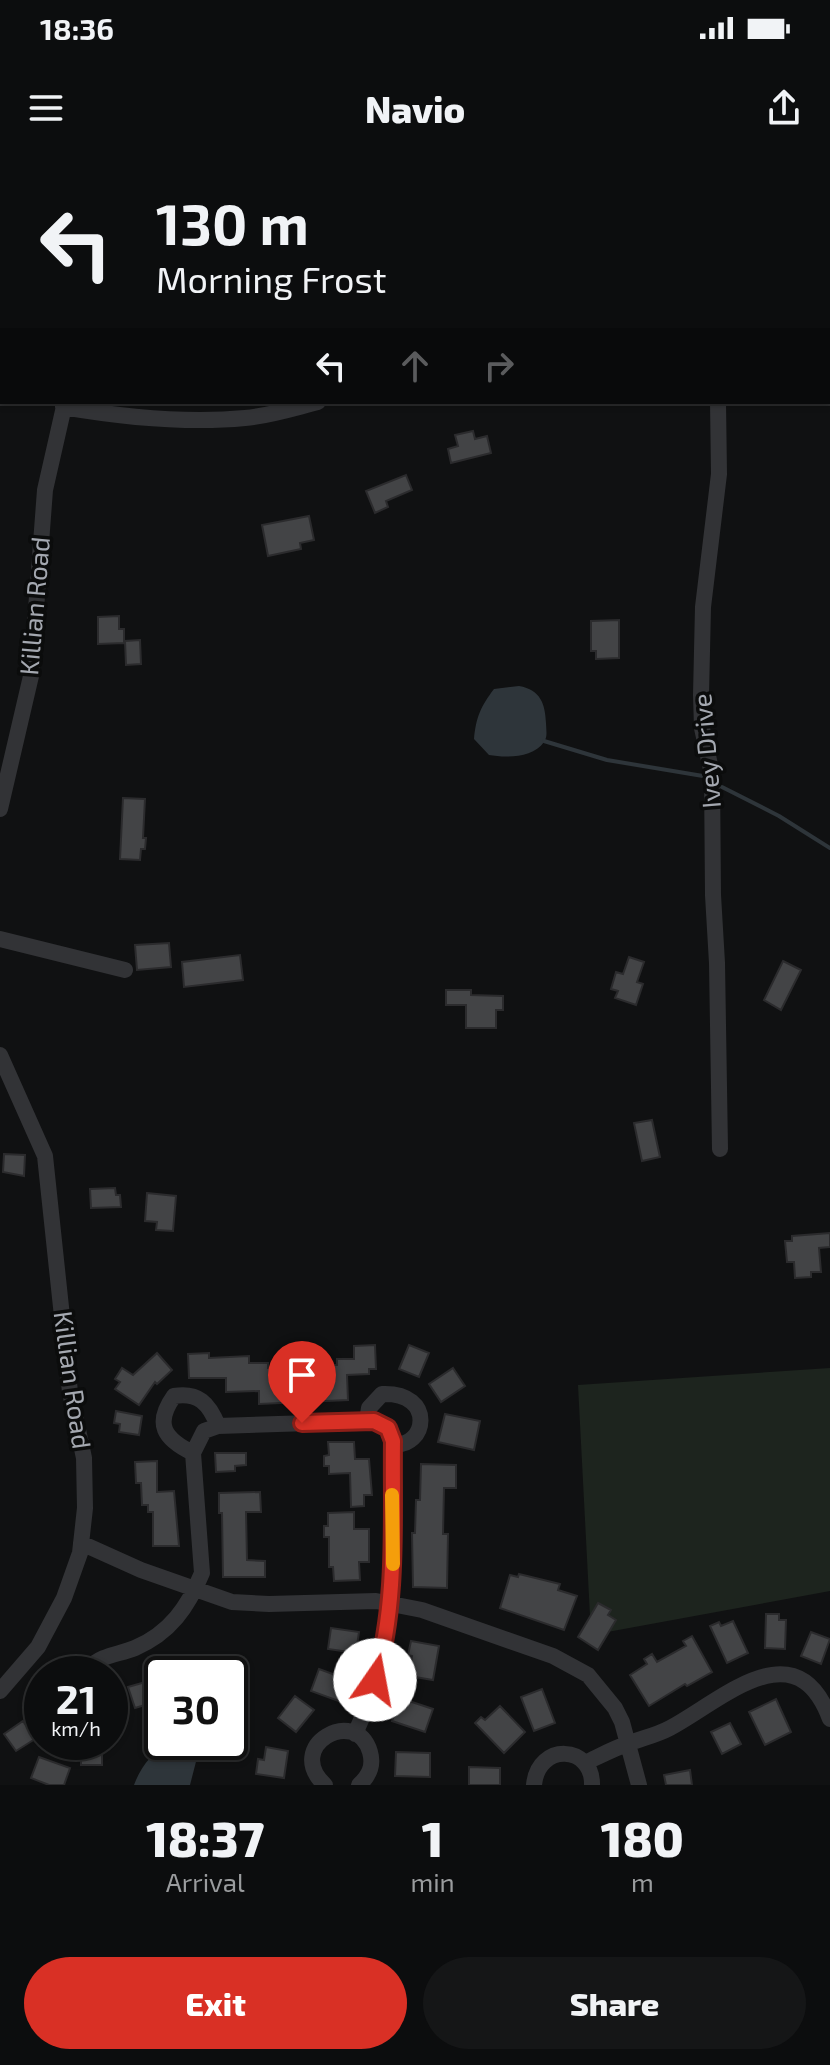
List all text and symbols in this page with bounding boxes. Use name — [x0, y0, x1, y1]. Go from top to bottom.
text: 18:36 — [40, 10, 114, 46]
icon: menu — [24, 86, 68, 130]
icon: share — [762, 86, 806, 130]
text: Navio — [365, 87, 465, 130]
text: 130 m — [156, 189, 309, 256]
icon: left — [24, 192, 128, 296]
text: Morning Frost — [156, 257, 387, 300]
icon: left — [309, 344, 353, 388]
icon: ahead — [393, 344, 437, 388]
icon: right — [477, 344, 521, 388]
street label: Killian Road — [12, 535, 55, 676]
street label: Ivey Drive — [685, 692, 726, 810]
street label: Killian Road — [48, 1309, 98, 1451]
pin — [268, 1341, 336, 1423]
icon: arrive — [280, 1353, 324, 1397]
position arrow — [333, 1638, 417, 1722]
speed limit sign: 30 — [144, 1656, 248, 1760]
text: 21 — [56, 1674, 96, 1722]
text: km/h — [51, 1716, 101, 1740]
text: 18:37 — [146, 1809, 264, 1867]
text: 1 — [422, 1809, 443, 1867]
text: 180 — [601, 1809, 684, 1867]
text: Arrival — [166, 1866, 245, 1897]
text: min — [410, 1866, 455, 1897]
text: m — [631, 1866, 654, 1897]
button: Exit — [24, 1957, 407, 2049]
button: Share — [423, 1957, 806, 2049]

